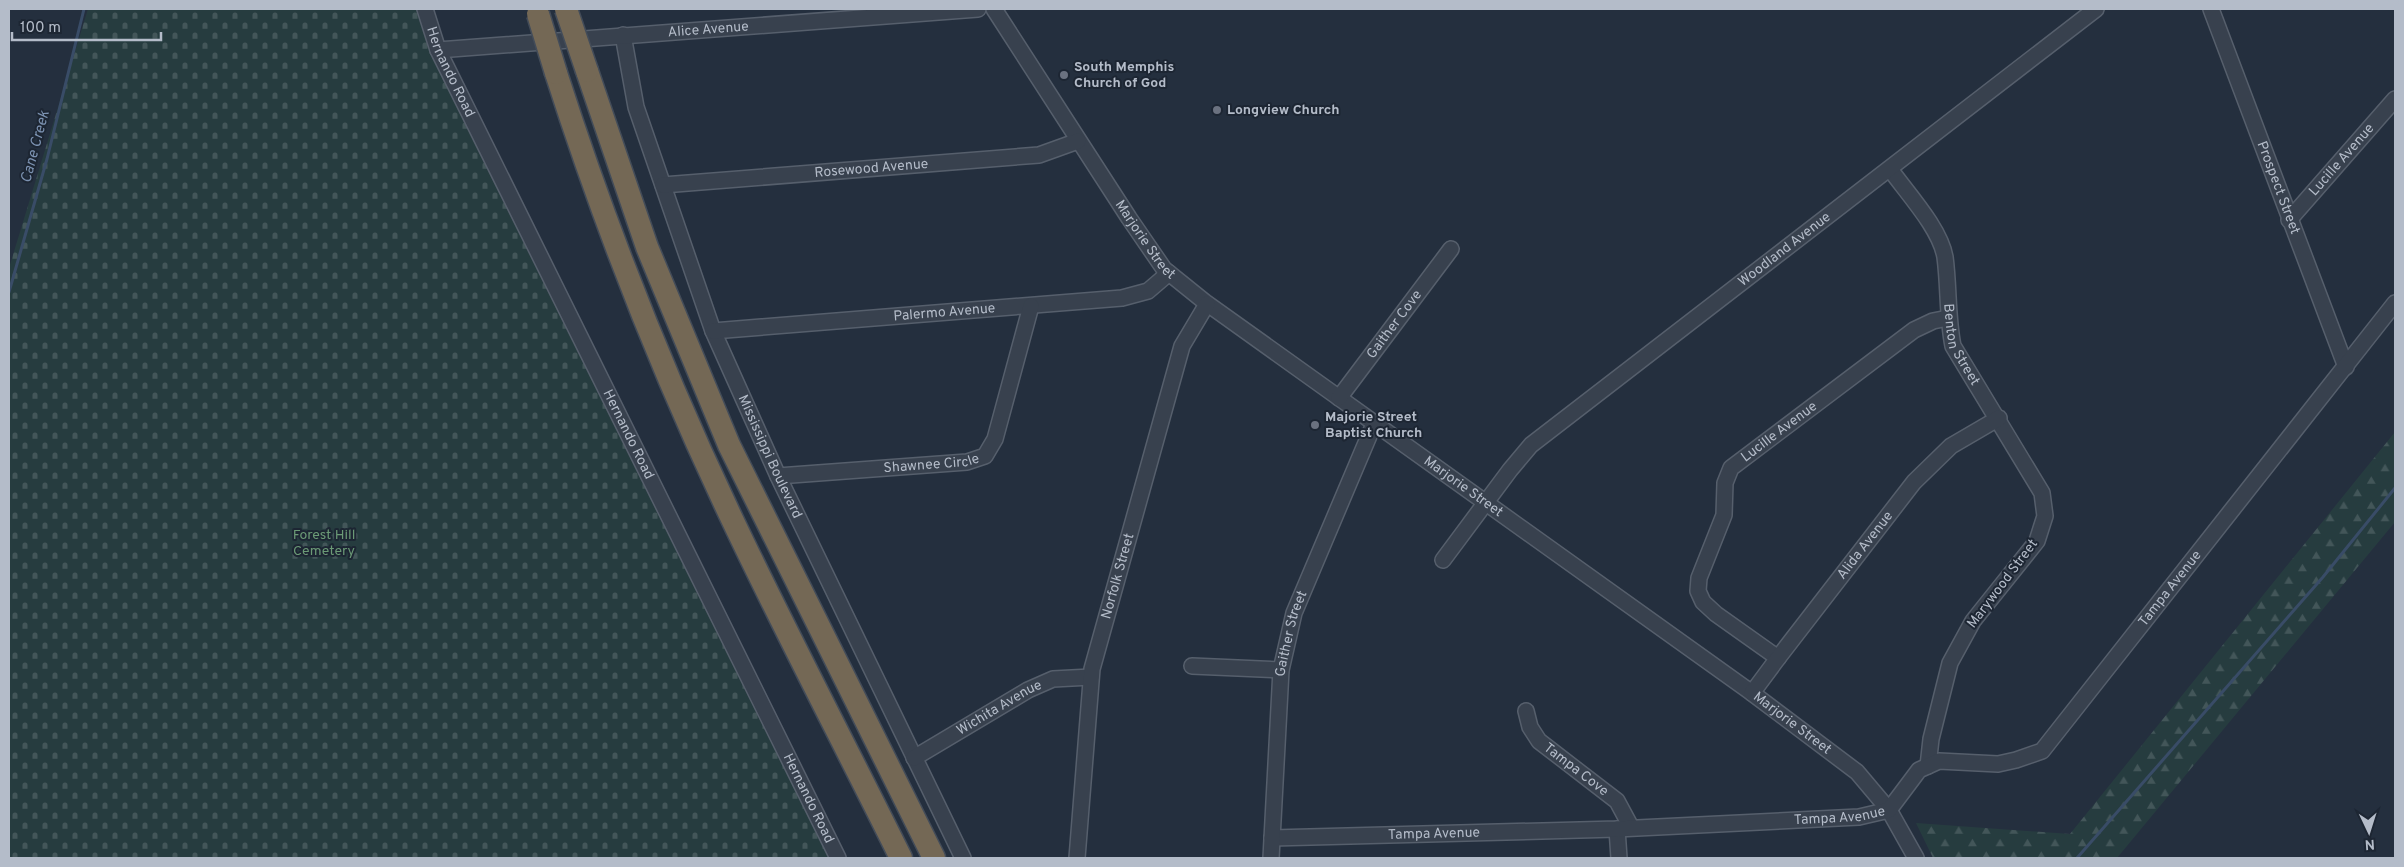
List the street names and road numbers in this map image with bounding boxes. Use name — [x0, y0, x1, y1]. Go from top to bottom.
street label: Alice Avenue — [667, 18, 749, 41]
street label: Hernando Road — [423, 25, 478, 120]
street label: Lucille Avenue — [2305, 120, 2378, 200]
street label: Prospect Street — [2253, 139, 2304, 237]
street label: Rosewood Avenue — [814, 155, 929, 181]
street label: Marjorie Street — [1111, 197, 1179, 283]
street label: Woodland Avenue — [1735, 208, 1834, 290]
street label: Gaither Cove — [1363, 287, 1426, 362]
street label: Palermo Avenue — [893, 300, 996, 325]
street label: Benton Street — [1940, 303, 1983, 389]
street label: Hernando Road — [599, 387, 658, 482]
street label: Mississippi Boulevard — [734, 392, 806, 521]
street label: Lucille Avenue — [1738, 398, 1820, 466]
street label: Shawnee Circle — [883, 450, 982, 477]
street label: Marjorie Street — [1420, 453, 1506, 521]
street label: Alida Avenue — [1833, 508, 1897, 583]
street label: Norfolk Street — [1098, 531, 1138, 621]
street label: Marywood Street — [1964, 536, 2042, 632]
street label: Tampa Avenue — [2135, 547, 2205, 630]
street label: Gaither Street — [1272, 588, 1311, 677]
street label: Wichita Avenue — [953, 676, 1044, 739]
street label: Marjorie Street — [1750, 688, 1835, 758]
street label: Tampa Cove — [1540, 739, 1612, 800]
street label: Hernando Road — [779, 751, 838, 846]
street label: Tampa Avenue — [1793, 803, 1887, 829]
street label: Tampa Avenue — [1388, 824, 1480, 843]

